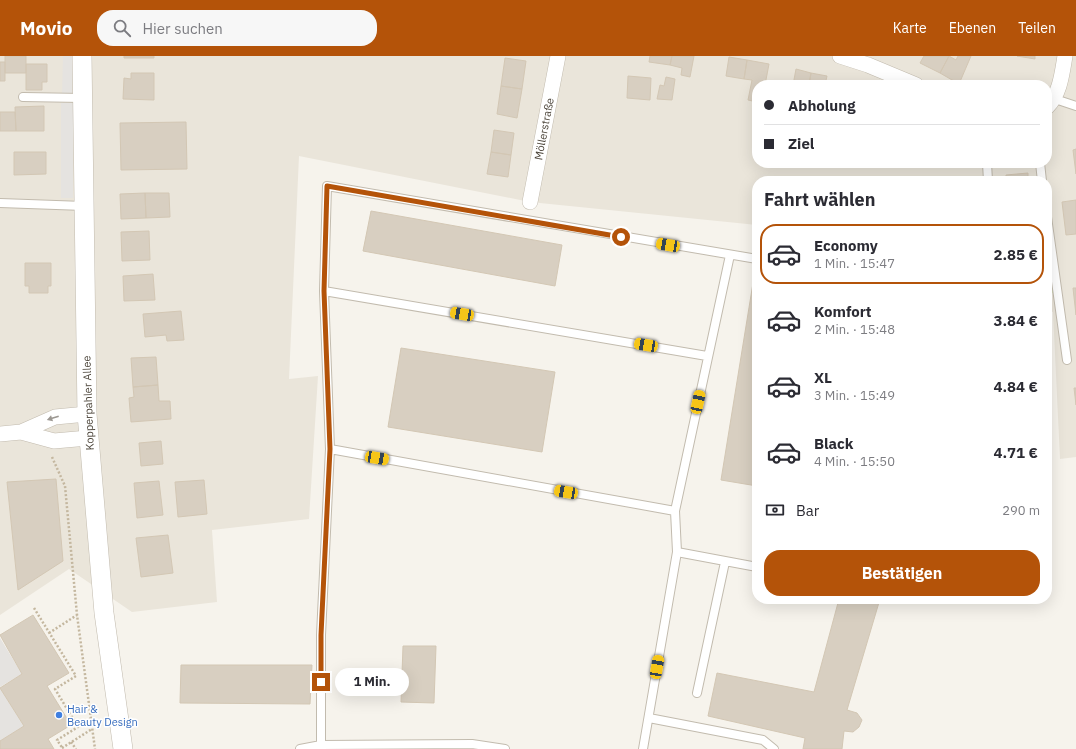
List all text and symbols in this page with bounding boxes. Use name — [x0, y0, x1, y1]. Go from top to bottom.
search box — [97, 10, 377, 46]
text: Movio — [20, 16, 73, 40]
icon: search — [111, 17, 133, 39]
text: Hier suchen — [143, 19, 223, 38]
text: Karte — [893, 19, 927, 37]
text: Ebenen — [949, 19, 996, 37]
text: Teilen — [1018, 19, 1056, 37]
text: Abholung — [788, 96, 856, 115]
street label: Möllerstraße — [531, 97, 557, 161]
text: Ziel — [788, 134, 814, 153]
text: Fahrt wählen — [764, 188, 875, 211]
route start — [612, 228, 630, 246]
icon: car — [766, 236, 802, 272]
text: Economy — [814, 236, 878, 255]
car — [655, 237, 681, 253]
text: 2.85 € — [993, 245, 1038, 264]
text: 1 Min. · 15:47 — [814, 255, 895, 272]
icon: car — [766, 302, 802, 338]
text: Komfort — [814, 302, 872, 321]
car — [449, 306, 475, 322]
text: 3.84 € — [993, 311, 1038, 330]
text: 2 Min. · 15:48 — [814, 321, 895, 338]
car — [633, 337, 659, 353]
street label: Kopperpahler Allee — [79, 355, 97, 451]
icon: car — [766, 368, 802, 404]
text: XL — [814, 368, 832, 387]
text: 4.84 € — [993, 377, 1038, 396]
text: 3 Min. · 15:49 — [814, 387, 895, 404]
car — [690, 389, 706, 415]
one-way arrow — [46, 416, 58, 422]
icon: car — [766, 434, 802, 470]
text: Black — [814, 434, 854, 453]
text: 4.71 € — [993, 443, 1038, 462]
car — [364, 450, 390, 466]
text: 4 Min. · 15:50 — [814, 453, 895, 470]
car — [553, 484, 579, 500]
icon: cash — [764, 499, 786, 521]
text: Bar — [796, 501, 819, 520]
text: 290 m — [1002, 502, 1040, 519]
button: Bestätigen — [764, 550, 1040, 596]
car — [649, 654, 665, 680]
callout: 1 Min. — [335, 668, 409, 696]
route end — [312, 673, 330, 691]
text: 1 Min. — [353, 673, 391, 690]
place label: Hair & Beauty Design — [67, 702, 138, 729]
marker: Hair & Beauty Design — [54, 710, 64, 720]

